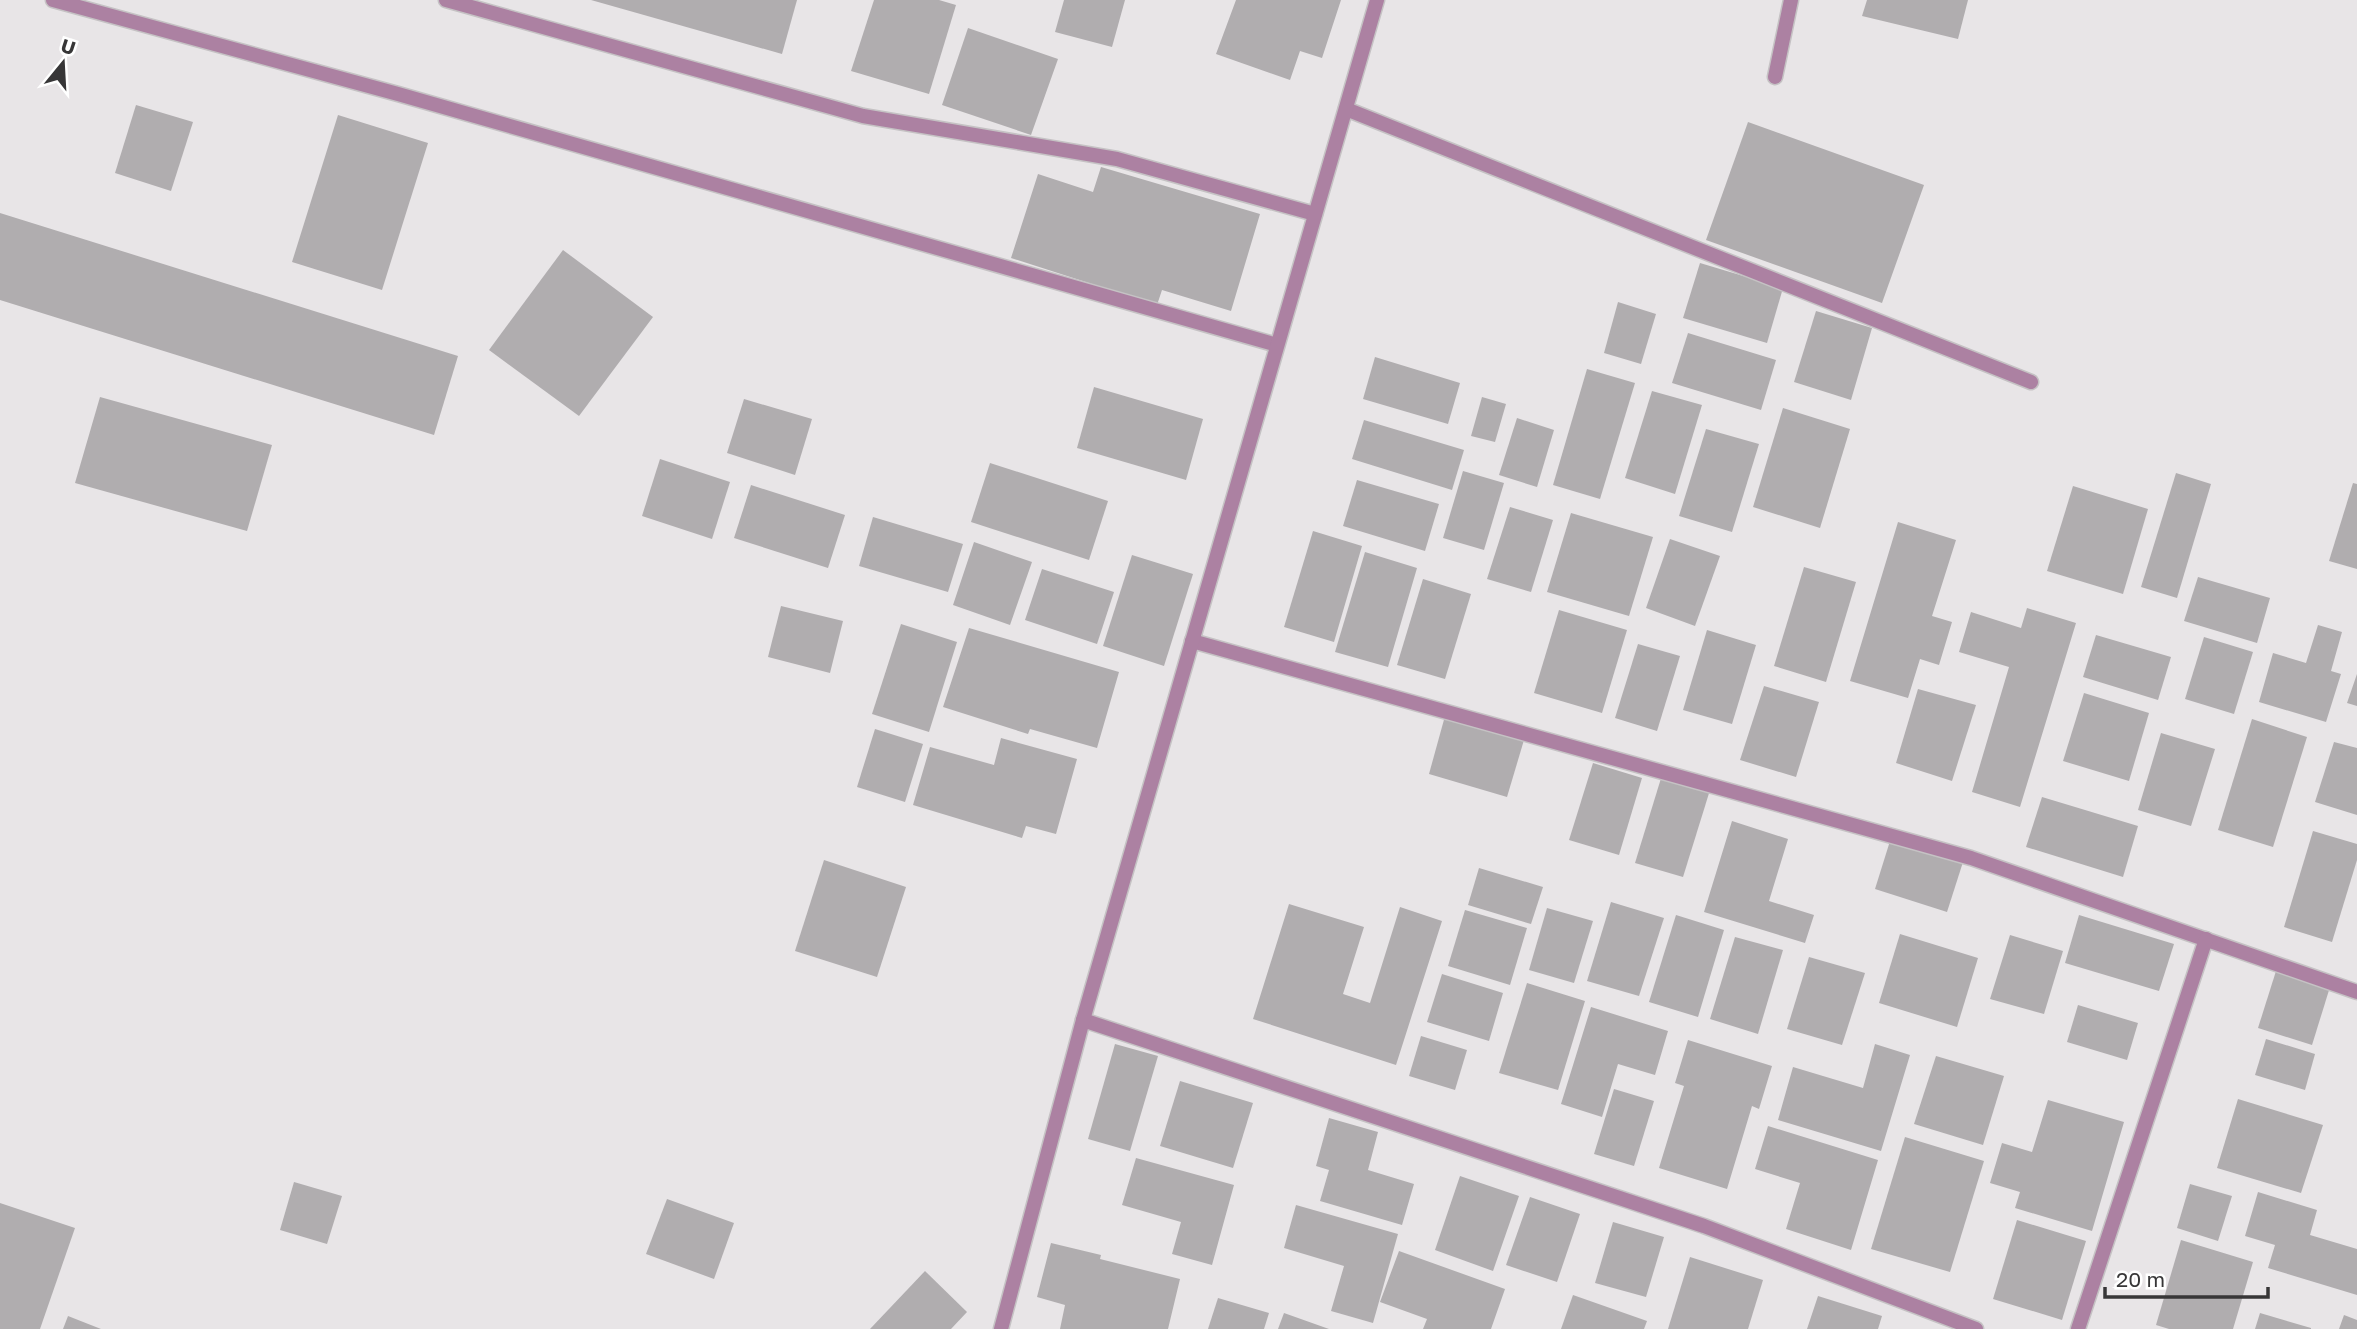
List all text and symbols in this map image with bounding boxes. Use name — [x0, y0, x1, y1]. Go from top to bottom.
north arrow — [28, 28, 98, 98]
text: U — [58, 33, 79, 59]
scale bar — [2105, 1256, 2268, 1300]
text: 20 m — [2116, 1266, 2165, 1292]

